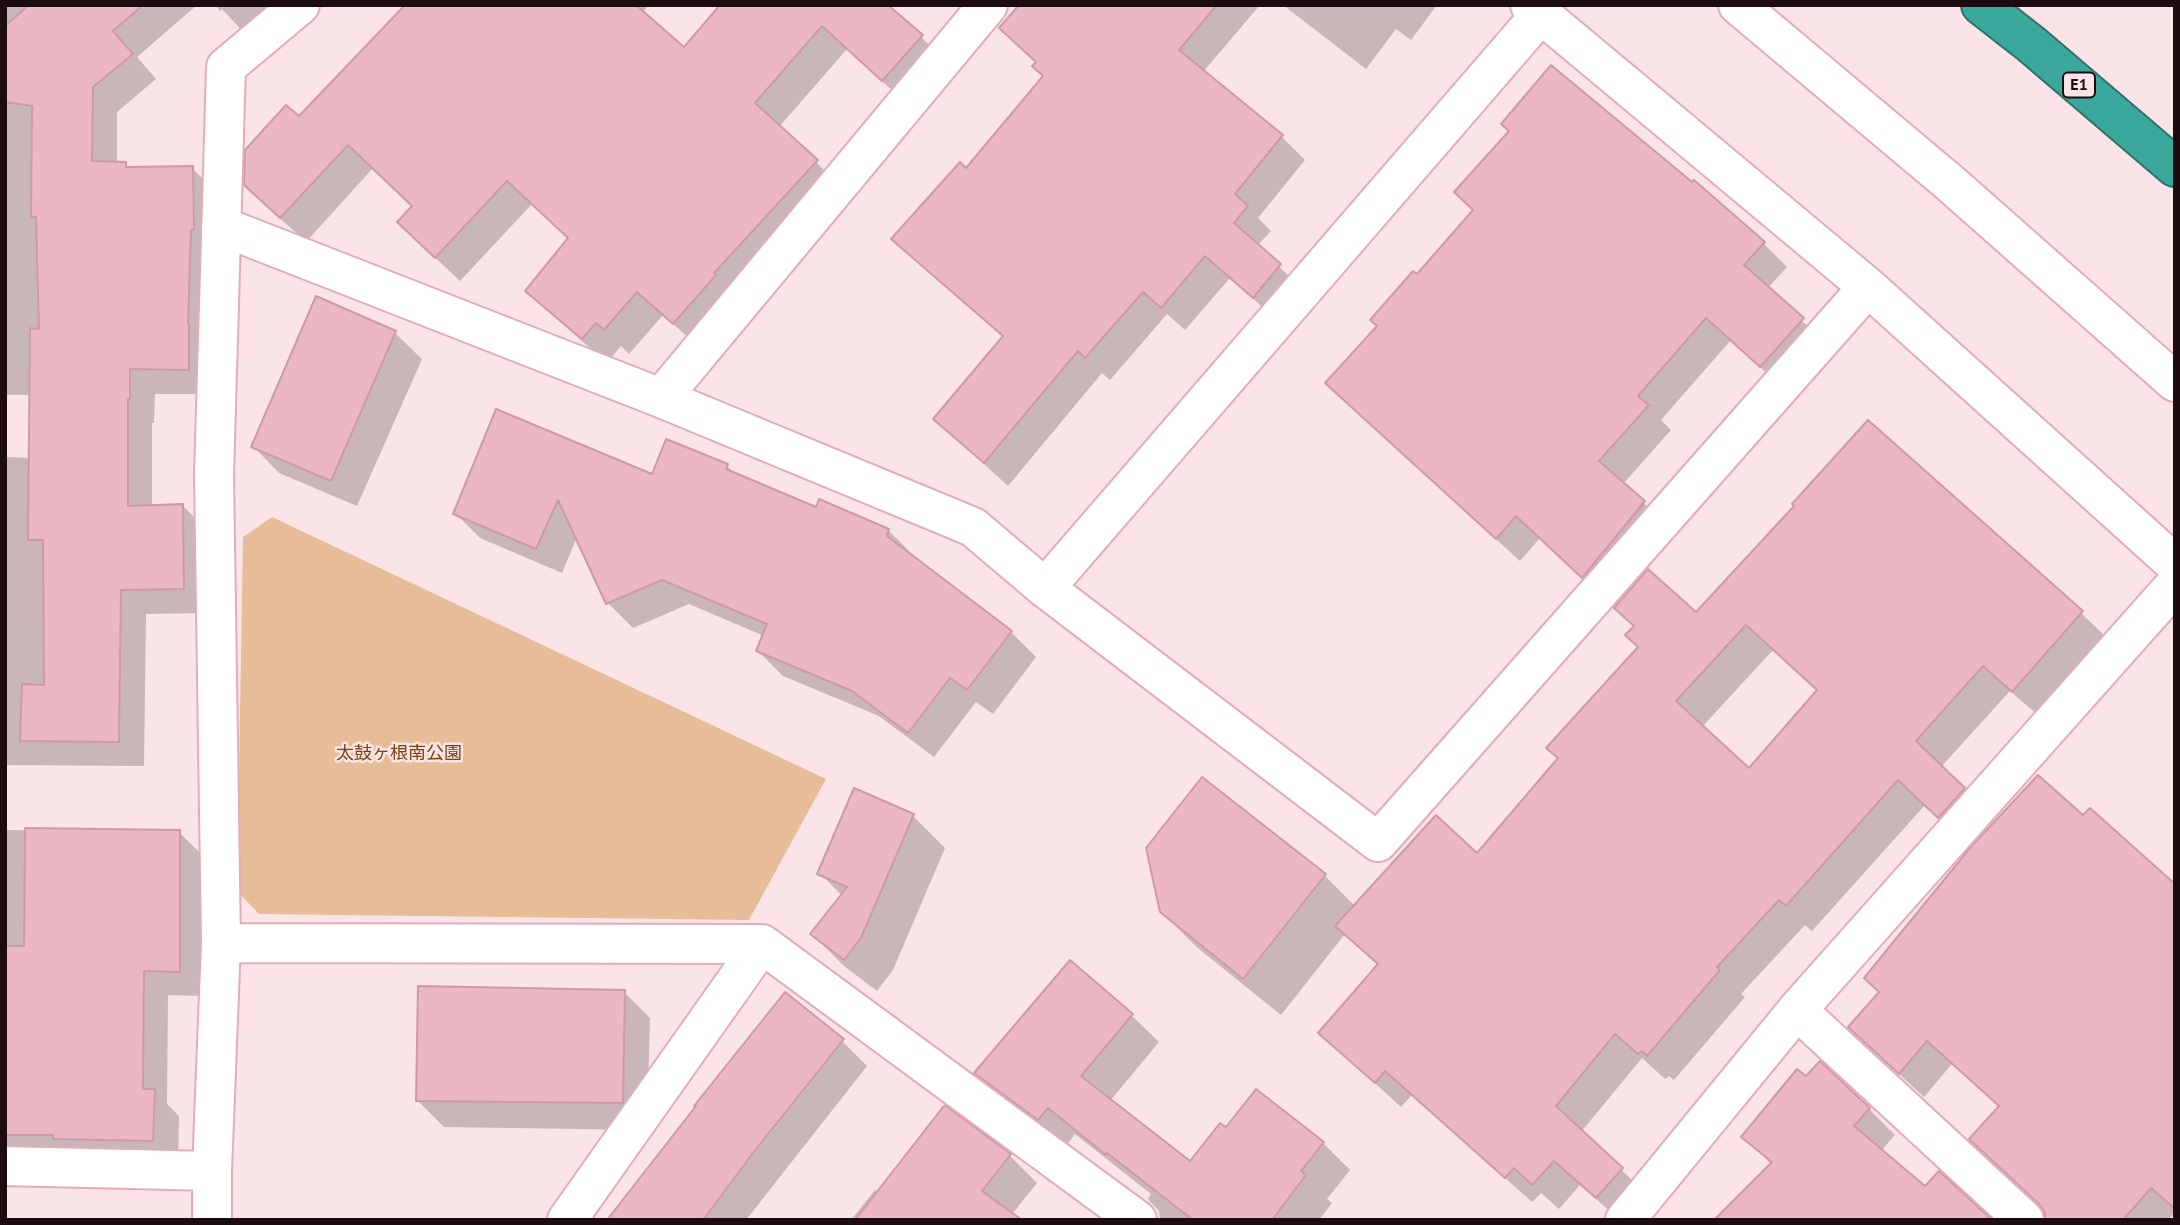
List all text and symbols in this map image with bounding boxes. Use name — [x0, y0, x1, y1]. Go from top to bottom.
road number: E1 — [2063, 72, 2095, 97]
park label: 太鼓ヶ根南公園 — [336, 743, 462, 765]

